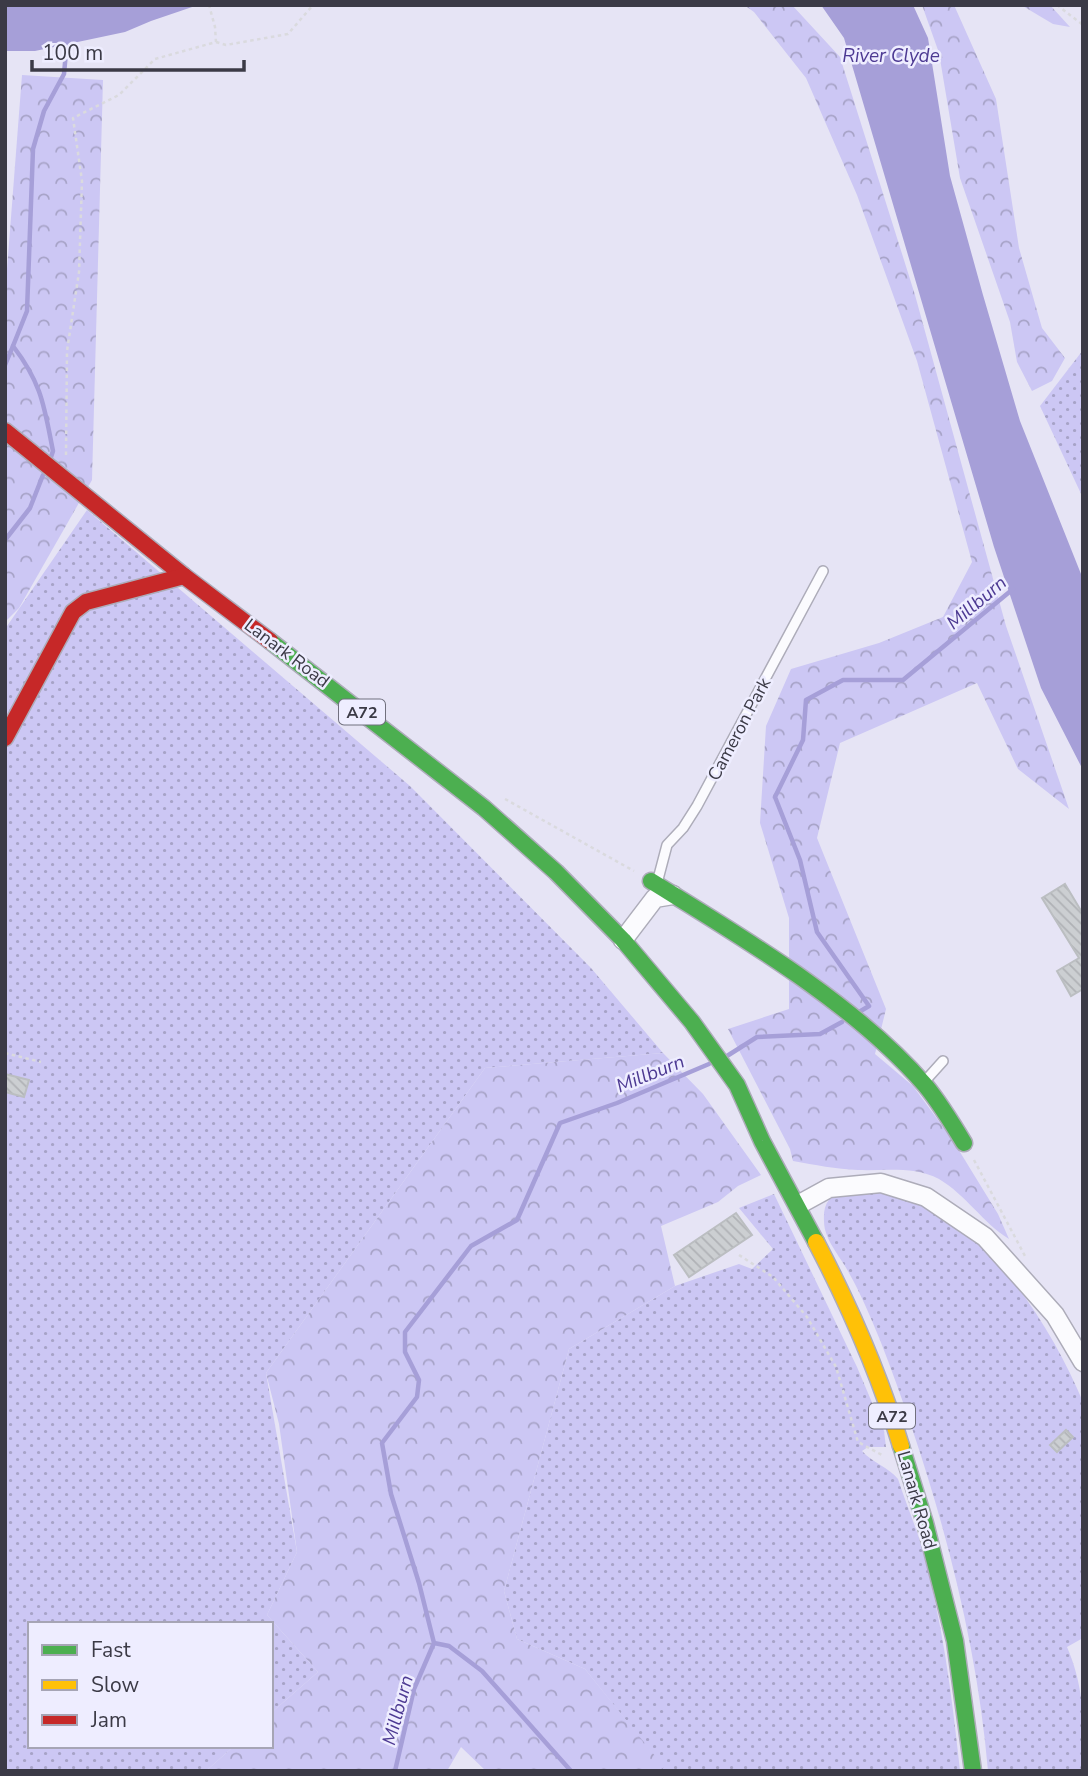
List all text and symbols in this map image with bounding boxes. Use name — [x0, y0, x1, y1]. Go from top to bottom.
scale bar — [32, 28, 243, 72]
text: 100 m — [42, 39, 103, 67]
water label: River Clyde — [842, 43, 940, 69]
water label: Millburn — [941, 570, 1012, 636]
street label: Lanark Road — [239, 613, 335, 693]
street label: Cameron Park — [702, 672, 777, 785]
road number: A72 — [339, 699, 385, 724]
water label: Millburn — [612, 1049, 688, 1099]
road number: A72 — [869, 1404, 915, 1428]
street label: Lanark Road — [892, 1448, 942, 1552]
legend — [28, 1622, 273, 1748]
text: Fast — [91, 1636, 131, 1664]
text: Slow — [91, 1671, 140, 1699]
water label: Millburn — [376, 1672, 420, 1748]
text: Jam — [90, 1706, 127, 1734]

